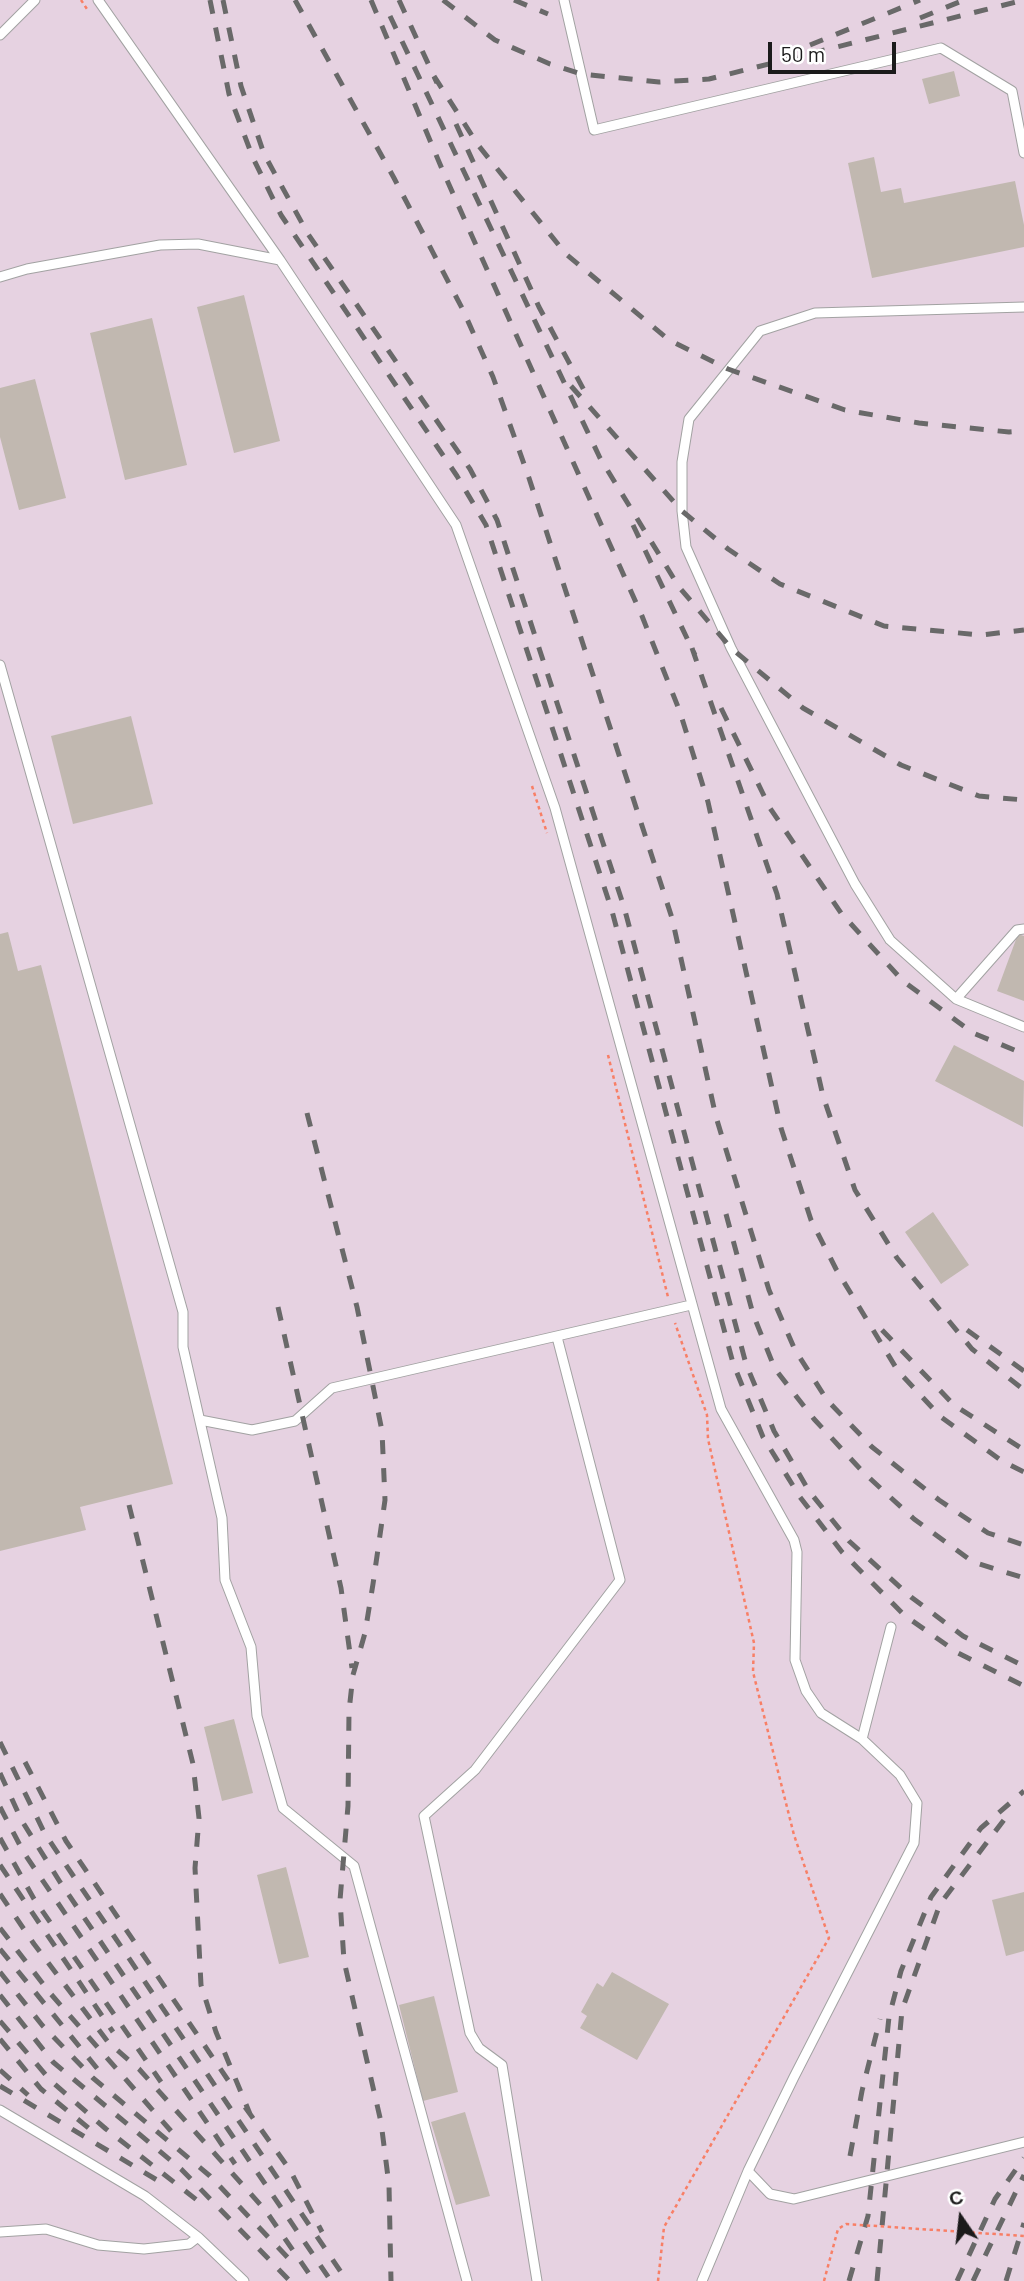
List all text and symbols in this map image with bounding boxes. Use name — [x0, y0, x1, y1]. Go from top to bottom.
scale bar — [772, 28, 900, 72]
text: 50 m — [781, 41, 825, 66]
north arrow — [926, 2183, 996, 2253]
text: С — [946, 2184, 965, 2210]

